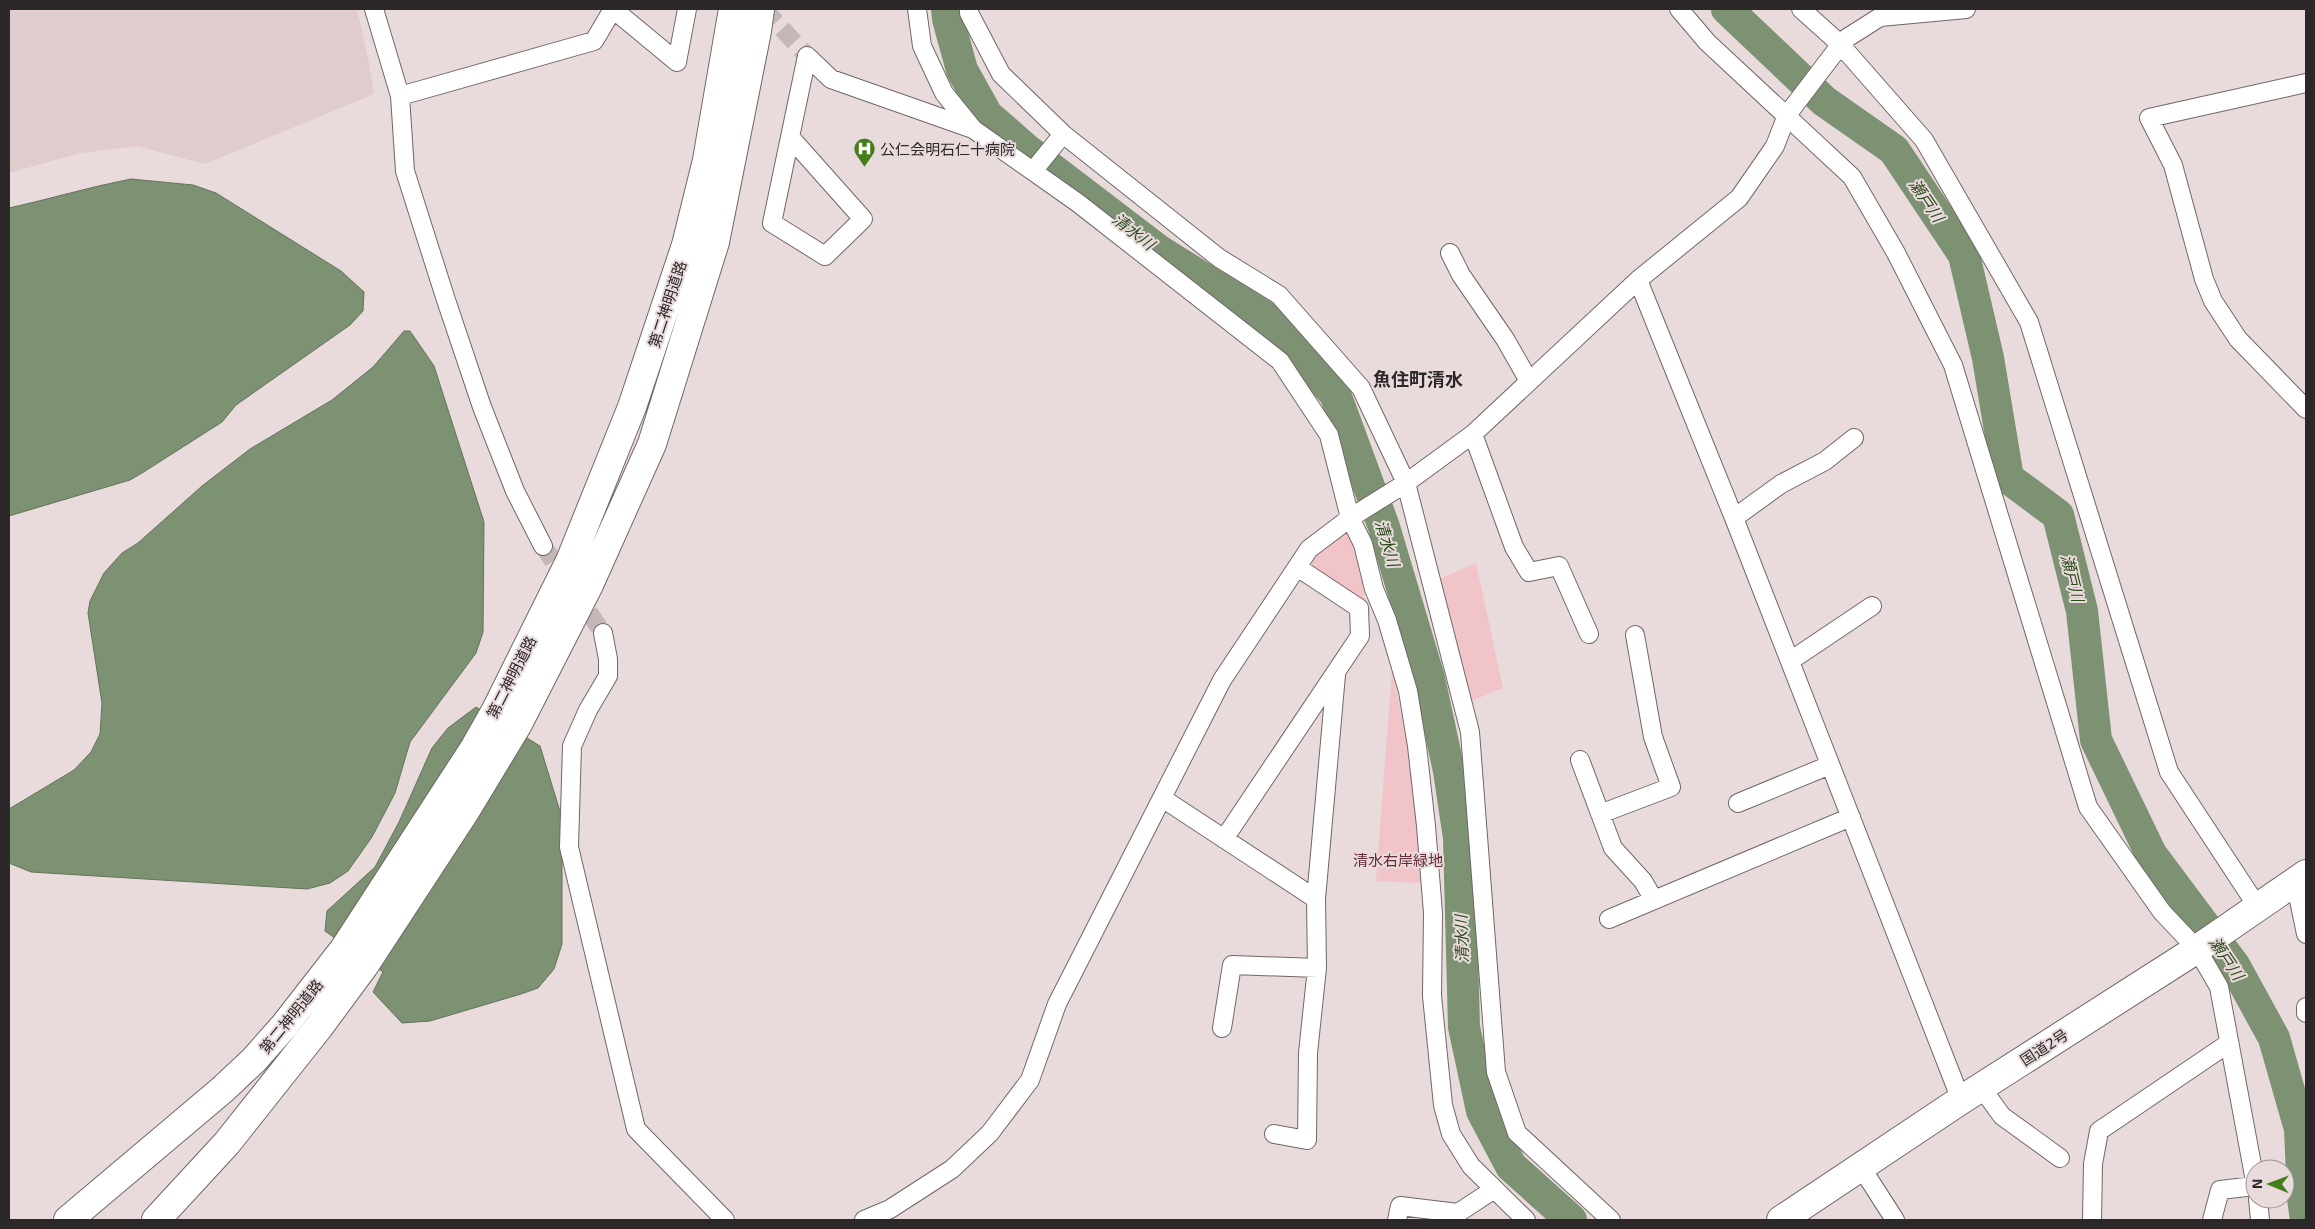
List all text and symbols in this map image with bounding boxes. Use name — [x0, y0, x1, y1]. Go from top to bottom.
hospital icon: 公仁会明石仁十病院 — [852, 137, 876, 168]
place label: 公仁会明石仁十病院 — [880, 140, 1015, 158]
water label: 瀬戸川 — [1906, 175, 1949, 227]
water label: 清水川 — [1109, 209, 1160, 254]
street label: 第二神明道路 — [645, 258, 689, 350]
district label: 魚住町清水 — [1373, 368, 1463, 390]
water label: 清水川 — [1372, 517, 1405, 571]
water label: 瀬戸川 — [2058, 552, 2089, 606]
street label: 第二神明道路 — [483, 633, 539, 721]
park label: 清水右岸緑地 — [1353, 851, 1443, 869]
water label: 清水川 — [1451, 913, 1471, 963]
water label: 瀬戸川 — [2206, 933, 2249, 985]
street label: 第二神明道路 — [256, 975, 326, 1057]
street label: 国道2号 — [2017, 1025, 2071, 1069]
north arrow — [2245, 1159, 2295, 1209]
text: N — [2248, 1179, 2265, 1189]

